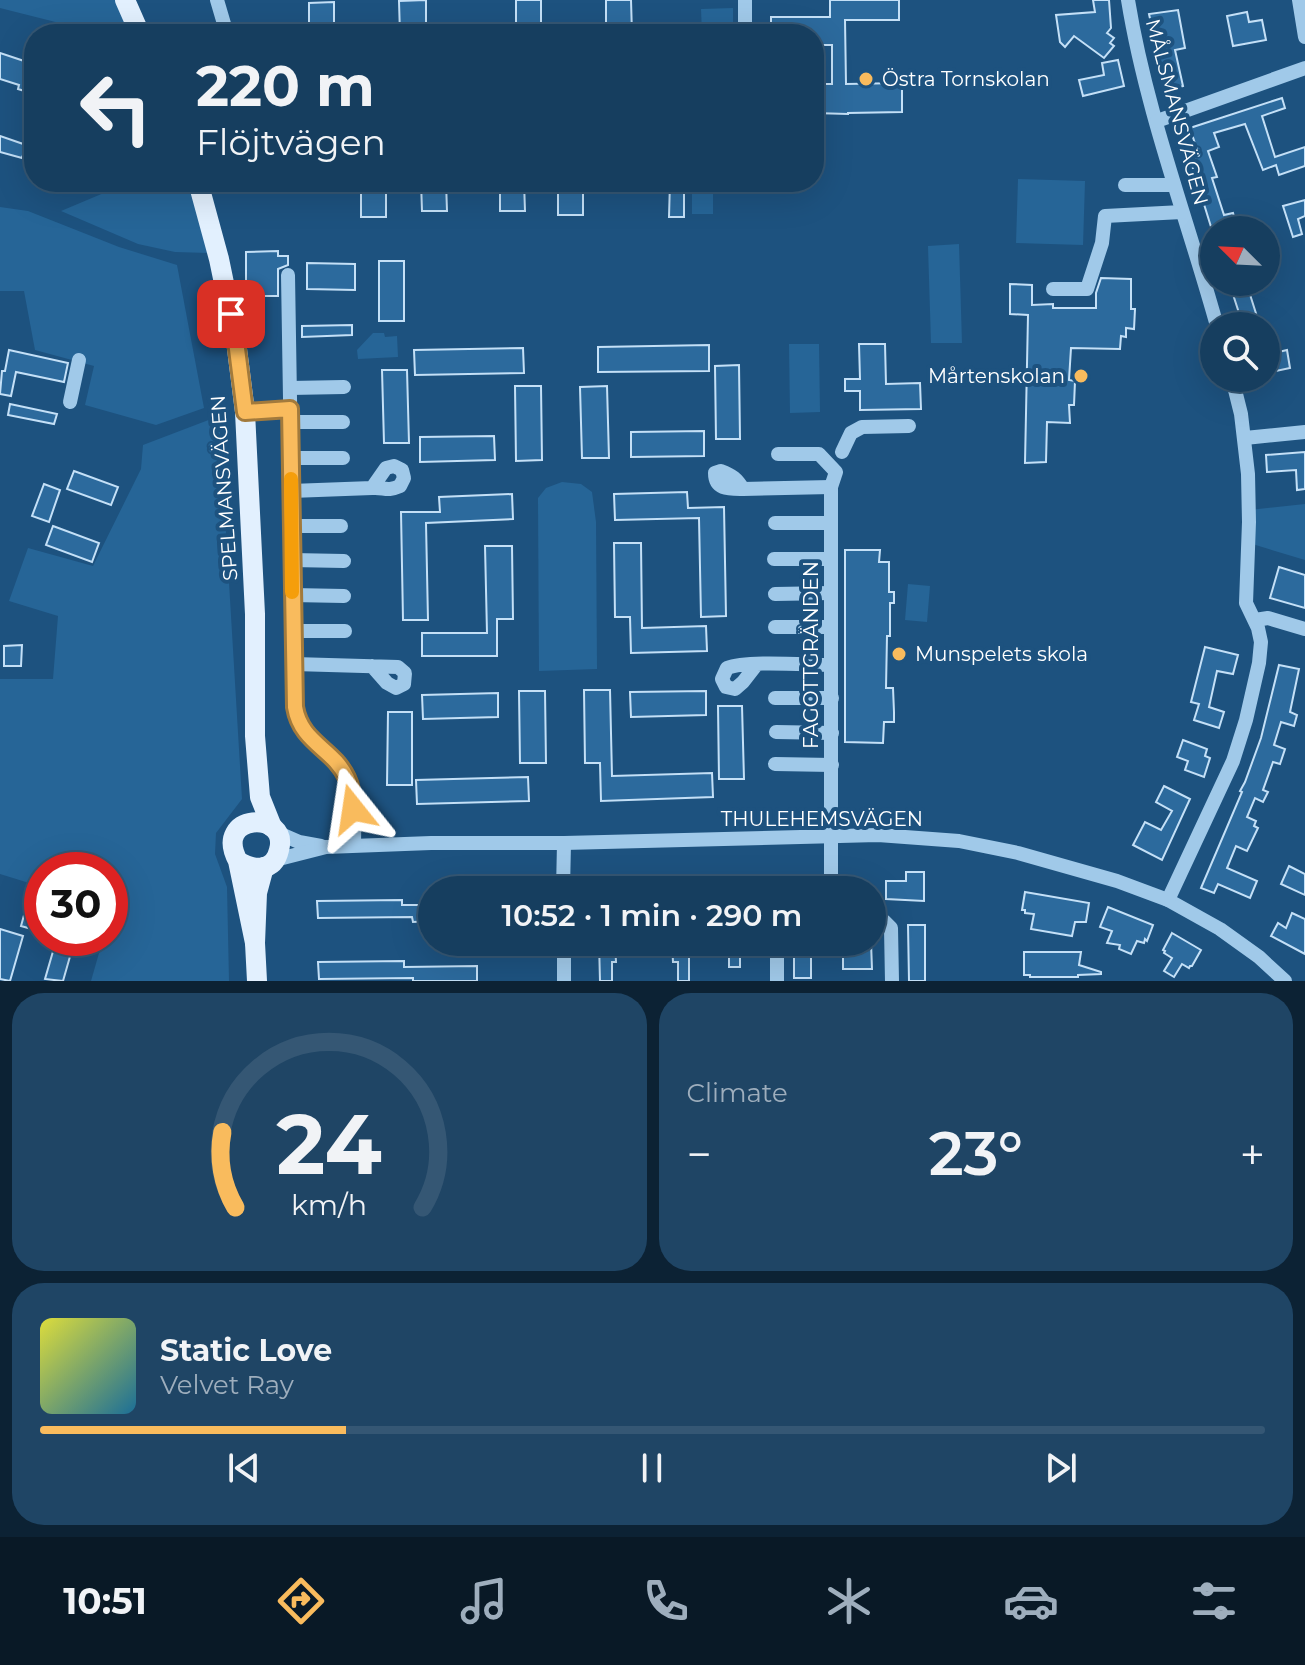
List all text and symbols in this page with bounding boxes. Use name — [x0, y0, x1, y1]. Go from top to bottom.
street label: MÅLSMANSVÄGEN — [1141, 16, 1214, 208]
text: 220 m — [196, 52, 375, 120]
icon: left — [64, 56, 168, 160]
place label: Östra Tornskolan — [882, 67, 1050, 91]
marker: Östra Tornskolan — [857, 70, 875, 88]
text: Flöjtvägen — [196, 120, 386, 164]
north arrow — [1200, 216, 1280, 296]
map controls — [1200, 216, 1280, 392]
pin — [197, 280, 265, 348]
icon: arrive — [209, 292, 253, 336]
button: search — [1200, 312, 1280, 392]
place label: Mårtenskolan — [928, 364, 1065, 388]
marker: Mårtenskolan — [1072, 367, 1090, 385]
street label: SPELMANSVÄGEN — [206, 394, 242, 582]
street label: FAGOTTGRÄNDEN — [799, 561, 823, 749]
place label: Munspelets skola — [915, 642, 1088, 666]
marker: Munspelets skola — [890, 645, 908, 663]
position arrow — [311, 767, 395, 851]
street label: THULEHEMSVÄGEN — [721, 807, 923, 831]
speed limit sign: 30 — [24, 852, 128, 956]
text: 10:52 · 1 min · 290 m — [502, 897, 802, 934]
text: Climate — [687, 1077, 788, 1109]
text: 24 — [276, 1093, 382, 1195]
text: 23° — [929, 1117, 1023, 1190]
text: − — [687, 1127, 712, 1181]
text: + — [1240, 1127, 1265, 1181]
text: km/h — [291, 1187, 367, 1222]
text: Static Love — [160, 1332, 332, 1369]
text: Velvet Ray — [160, 1369, 294, 1401]
icon: previous — [222, 1446, 266, 1490]
icon: pause — [630, 1446, 674, 1490]
icon: next — [1039, 1446, 1083, 1490]
icon: directions — [273, 1573, 329, 1629]
icon: music — [456, 1573, 512, 1629]
icon: phone — [638, 1573, 694, 1629]
icon: climate — [821, 1573, 877, 1629]
icon: car — [1003, 1573, 1059, 1629]
icon: filters — [1186, 1573, 1242, 1629]
text: 10:51 — [63, 1579, 147, 1623]

